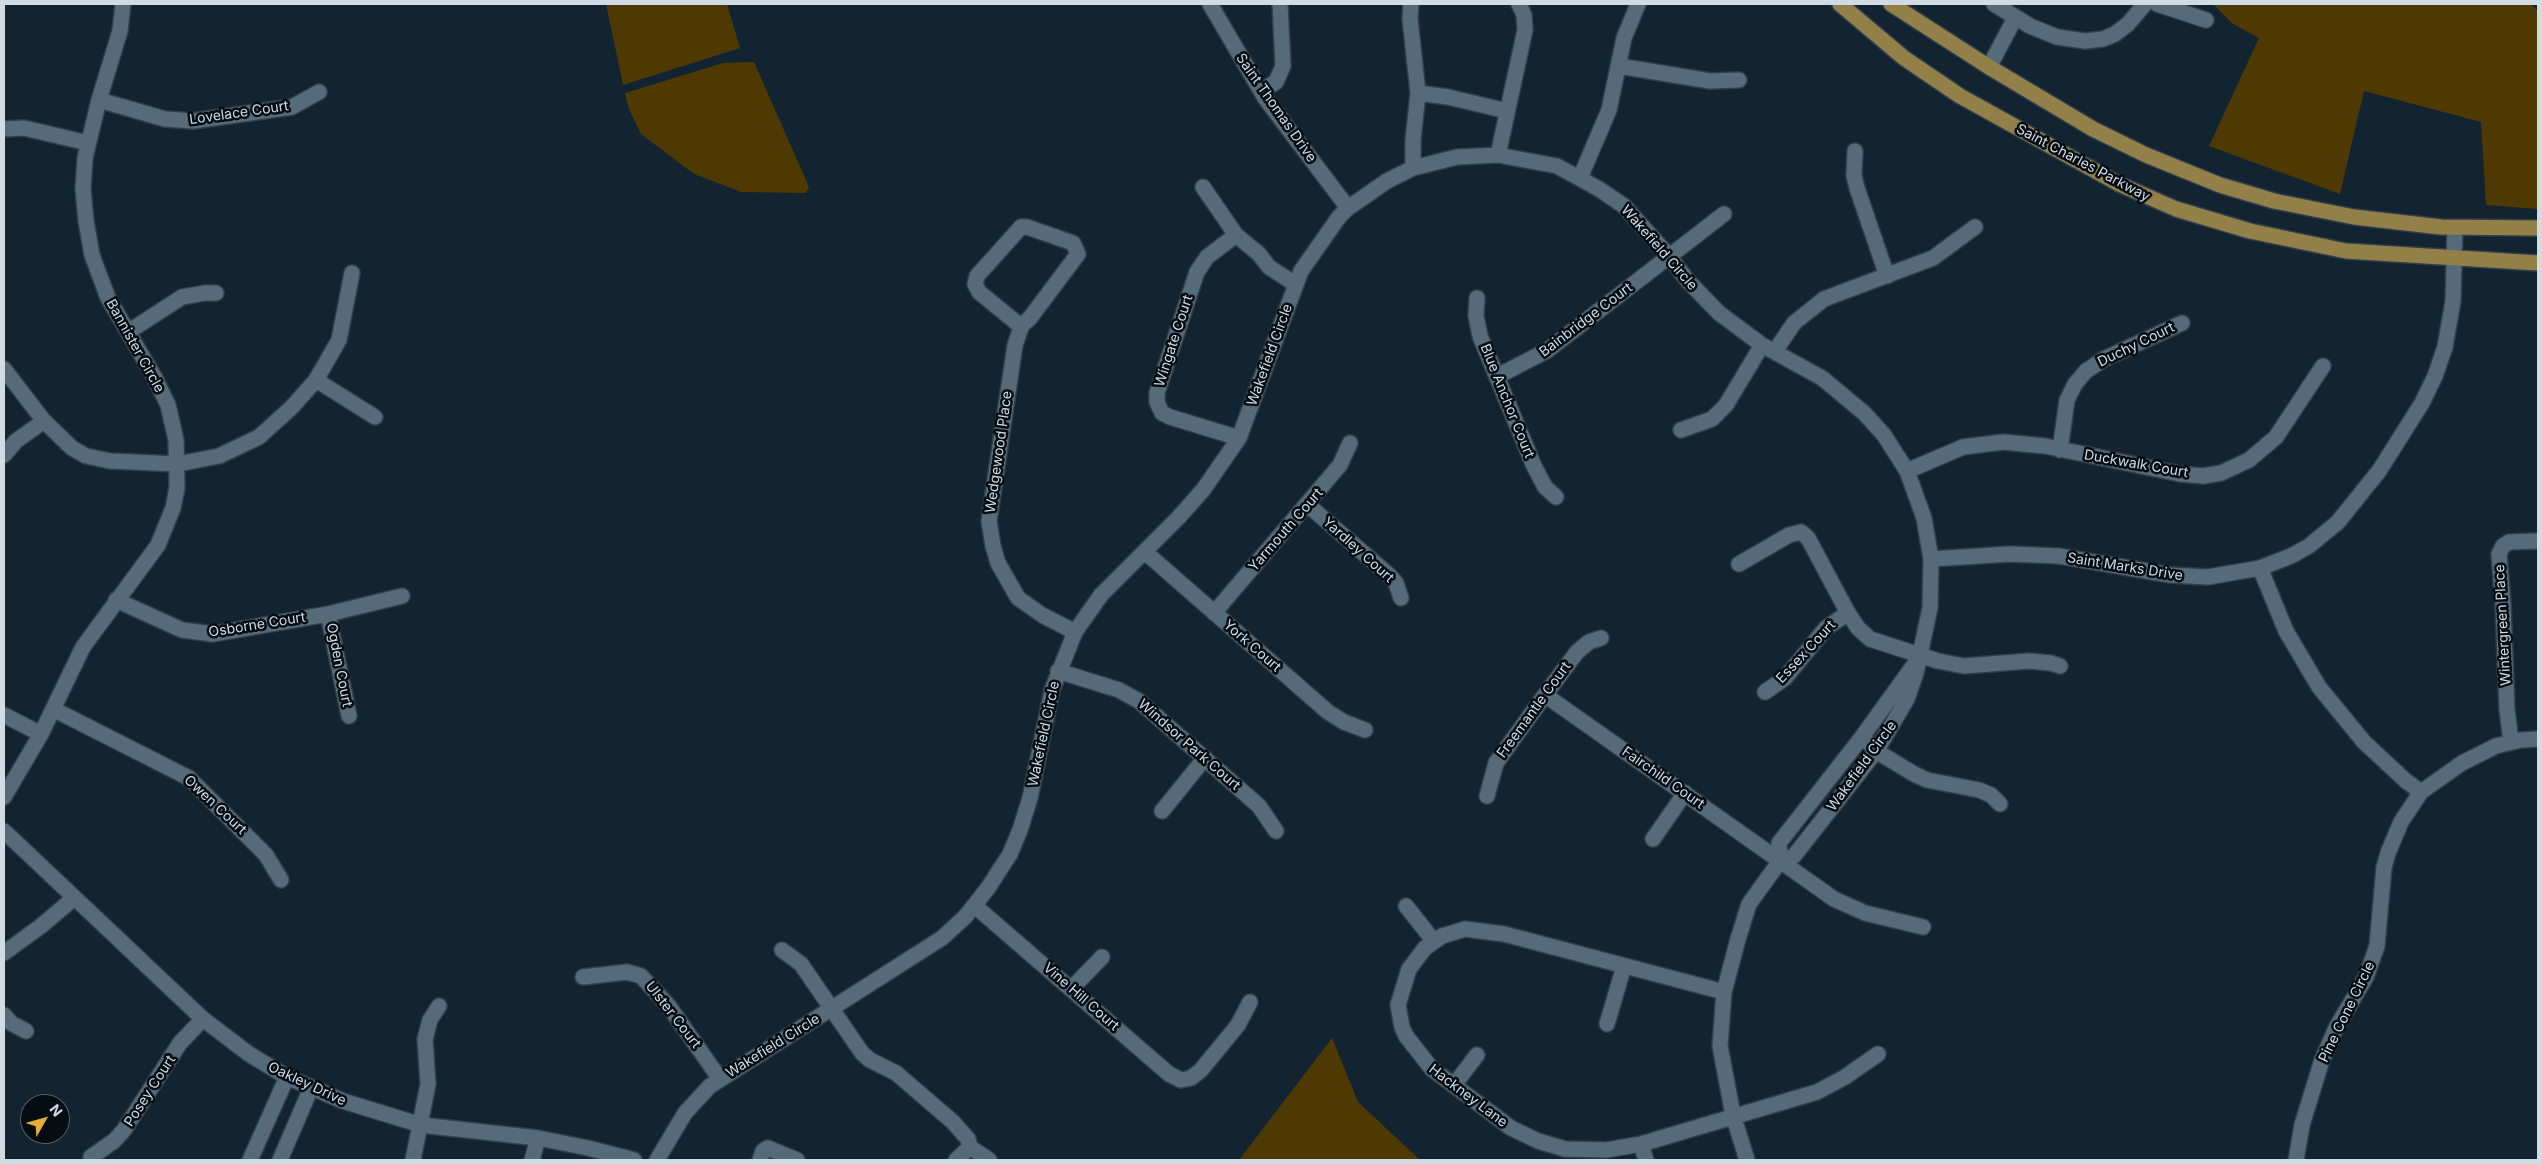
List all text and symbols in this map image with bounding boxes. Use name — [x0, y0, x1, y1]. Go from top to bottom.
street label: Saint Thomas Drive — [1232, 50, 1320, 166]
street label: Lovelace Court — [188, 98, 290, 128]
street label: Saint Charles Parkway — [2013, 121, 2153, 205]
street label: Wakefield Circle — [1617, 202, 1701, 294]
street label: Bainbridge Court — [1536, 279, 1636, 361]
street label: Wingate Court — [1151, 293, 1197, 389]
street label: Bannister Circle — [102, 296, 168, 396]
street label: Wakefield Circle — [1244, 302, 1296, 408]
street label: Duchy Court — [2095, 319, 2177, 371]
street label: Blue Anchor Court — [1476, 341, 1538, 461]
street label: Wedgewood Place — [982, 390, 1016, 514]
street label: Duckwalk Court — [2083, 447, 2189, 481]
street label: Yarmouth Court — [1245, 485, 1327, 575]
street label: Yardley Court — [1319, 514, 1397, 586]
street label: Saint Marks Drive — [2066, 550, 2184, 584]
street label: Wintergreen Place — [2491, 564, 2515, 686]
street label: Osborne Court — [207, 609, 307, 641]
street label: York Court — [1220, 616, 1284, 676]
street label: Essex Court — [1773, 617, 1839, 687]
street label: Ogden Court — [323, 622, 355, 708]
street label: Freemantle Court — [1494, 659, 1574, 761]
street label: Wakefield Circle — [1025, 680, 1063, 788]
street label: Windsor Park Court — [1134, 696, 1244, 794]
street label: Wakefield Circle — [1824, 718, 1900, 814]
street label: Fairchild Court — [1619, 743, 1707, 813]
street label: Owen Court — [180, 772, 250, 838]
street label: Pine Cone Circle — [2315, 959, 2379, 1065]
street label: Vine Hill Court — [1040, 960, 1122, 1034]
street label: Ulster Court — [642, 978, 704, 1052]
street label: Wakefield Circle — [723, 1010, 823, 1082]
street label: Posey Court — [121, 1052, 179, 1130]
street label: Oakley Drive — [265, 1059, 349, 1109]
street label: Hackney Lane — [1425, 1061, 1511, 1131]
north arrow — [20, 1094, 70, 1144]
text: N — [46, 1101, 66, 1120]

